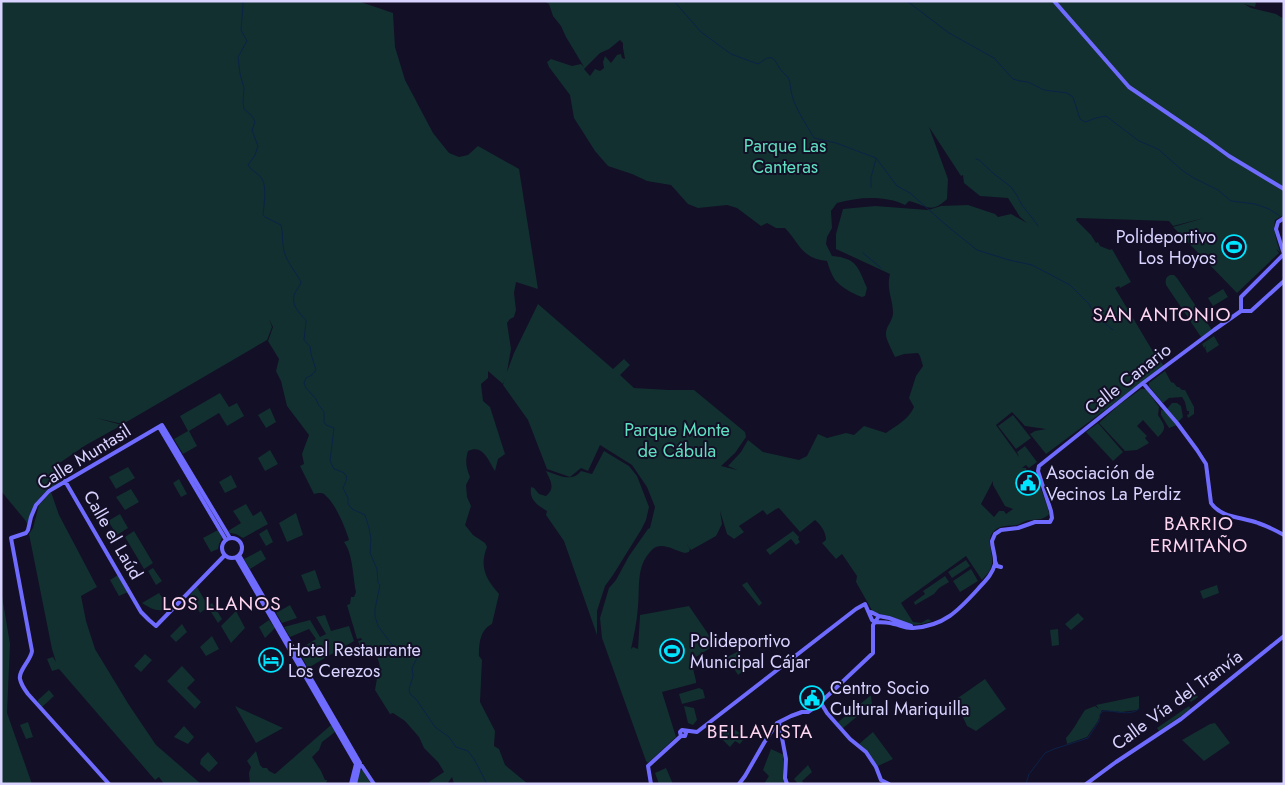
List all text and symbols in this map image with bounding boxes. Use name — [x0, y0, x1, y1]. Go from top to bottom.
park label: Parque Las Canteras — [744, 133, 826, 180]
place label: Polideportivo Los Hoyos — [1116, 224, 1216, 271]
sports icon: Polideportivo Los Hoyos — [1221, 234, 1247, 260]
district label: SAN ANTONIO — [1093, 301, 1231, 328]
street label: Calle Canario — [1079, 337, 1177, 421]
park label: Parque Monte de Cábula — [624, 417, 730, 464]
street label: Calle Muntasil — [32, 418, 136, 496]
place label: Asociación de Vecinos La Perdiz — [1046, 460, 1182, 507]
public building icon: Asociación de Vecinos La Perdiz — [1015, 470, 1041, 496]
street label: Calle el Laúd — [77, 486, 149, 584]
district label: BARRIO ERMITAÑO — [1150, 510, 1248, 559]
district label: LOS LLANOS — [162, 590, 282, 617]
place label: Polideportivo Municipal Cájar — [690, 628, 811, 675]
place label: Hotel Restaurante Los Cerezos — [288, 637, 421, 684]
sports icon: Polideportivo Municipal Cájar — [659, 638, 685, 664]
street label: Calle Vía del Tranvía — [1106, 644, 1248, 756]
hotel icon: Hotel Restaurante Los Cerezos — [258, 647, 284, 673]
place label: Centro Socio Cultural Mariquilla — [830, 675, 969, 722]
public building icon: Centro Socio Cultural Mariquilla — [799, 685, 825, 711]
district label: BELLAVISTA — [707, 718, 813, 745]

